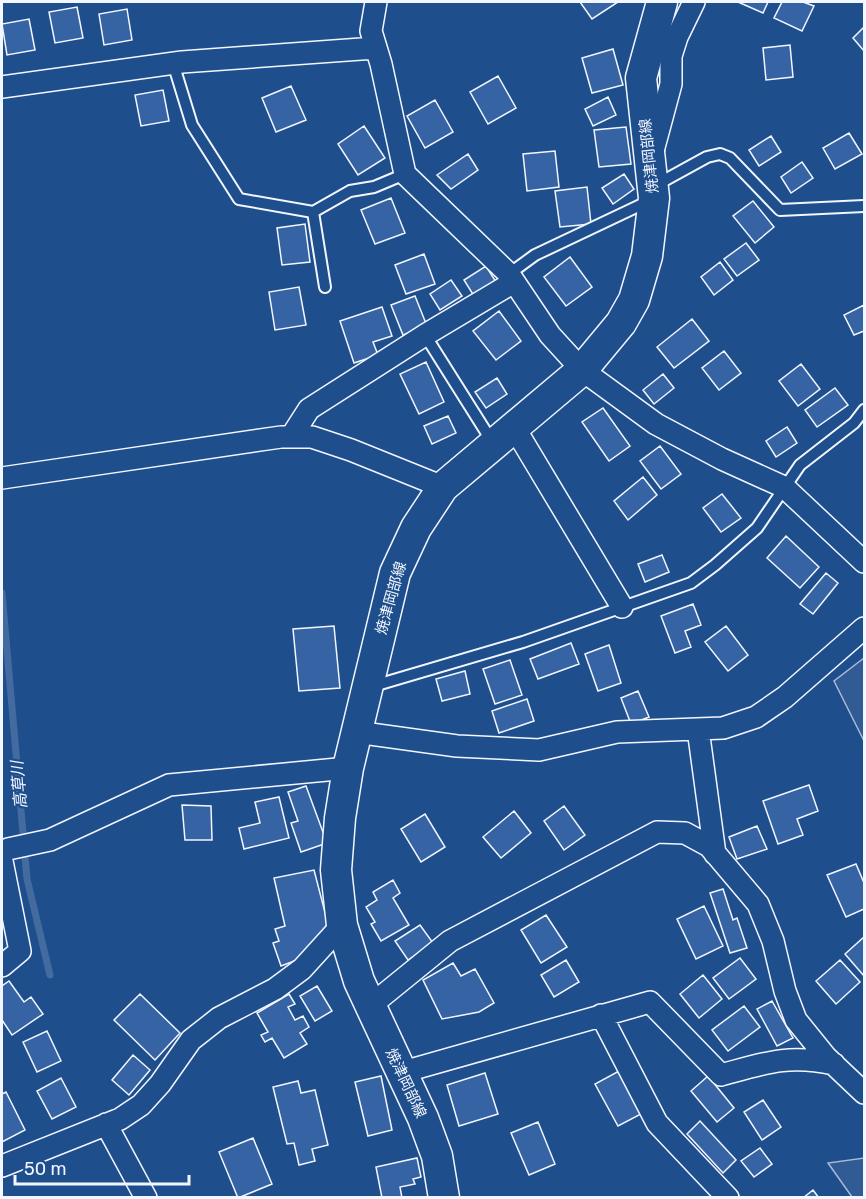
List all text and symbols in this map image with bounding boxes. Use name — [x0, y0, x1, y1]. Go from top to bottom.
street label: 焼津岡部線 — [636, 118, 662, 194]
street label: 焼津岡部線 — [372, 559, 410, 637]
water label: 高草川 — [7, 758, 31, 810]
street label: 焼津岡部線 — [382, 1045, 430, 1121]
scale bar — [15, 1148, 189, 1186]
text: 50 m — [24, 1158, 67, 1180]

